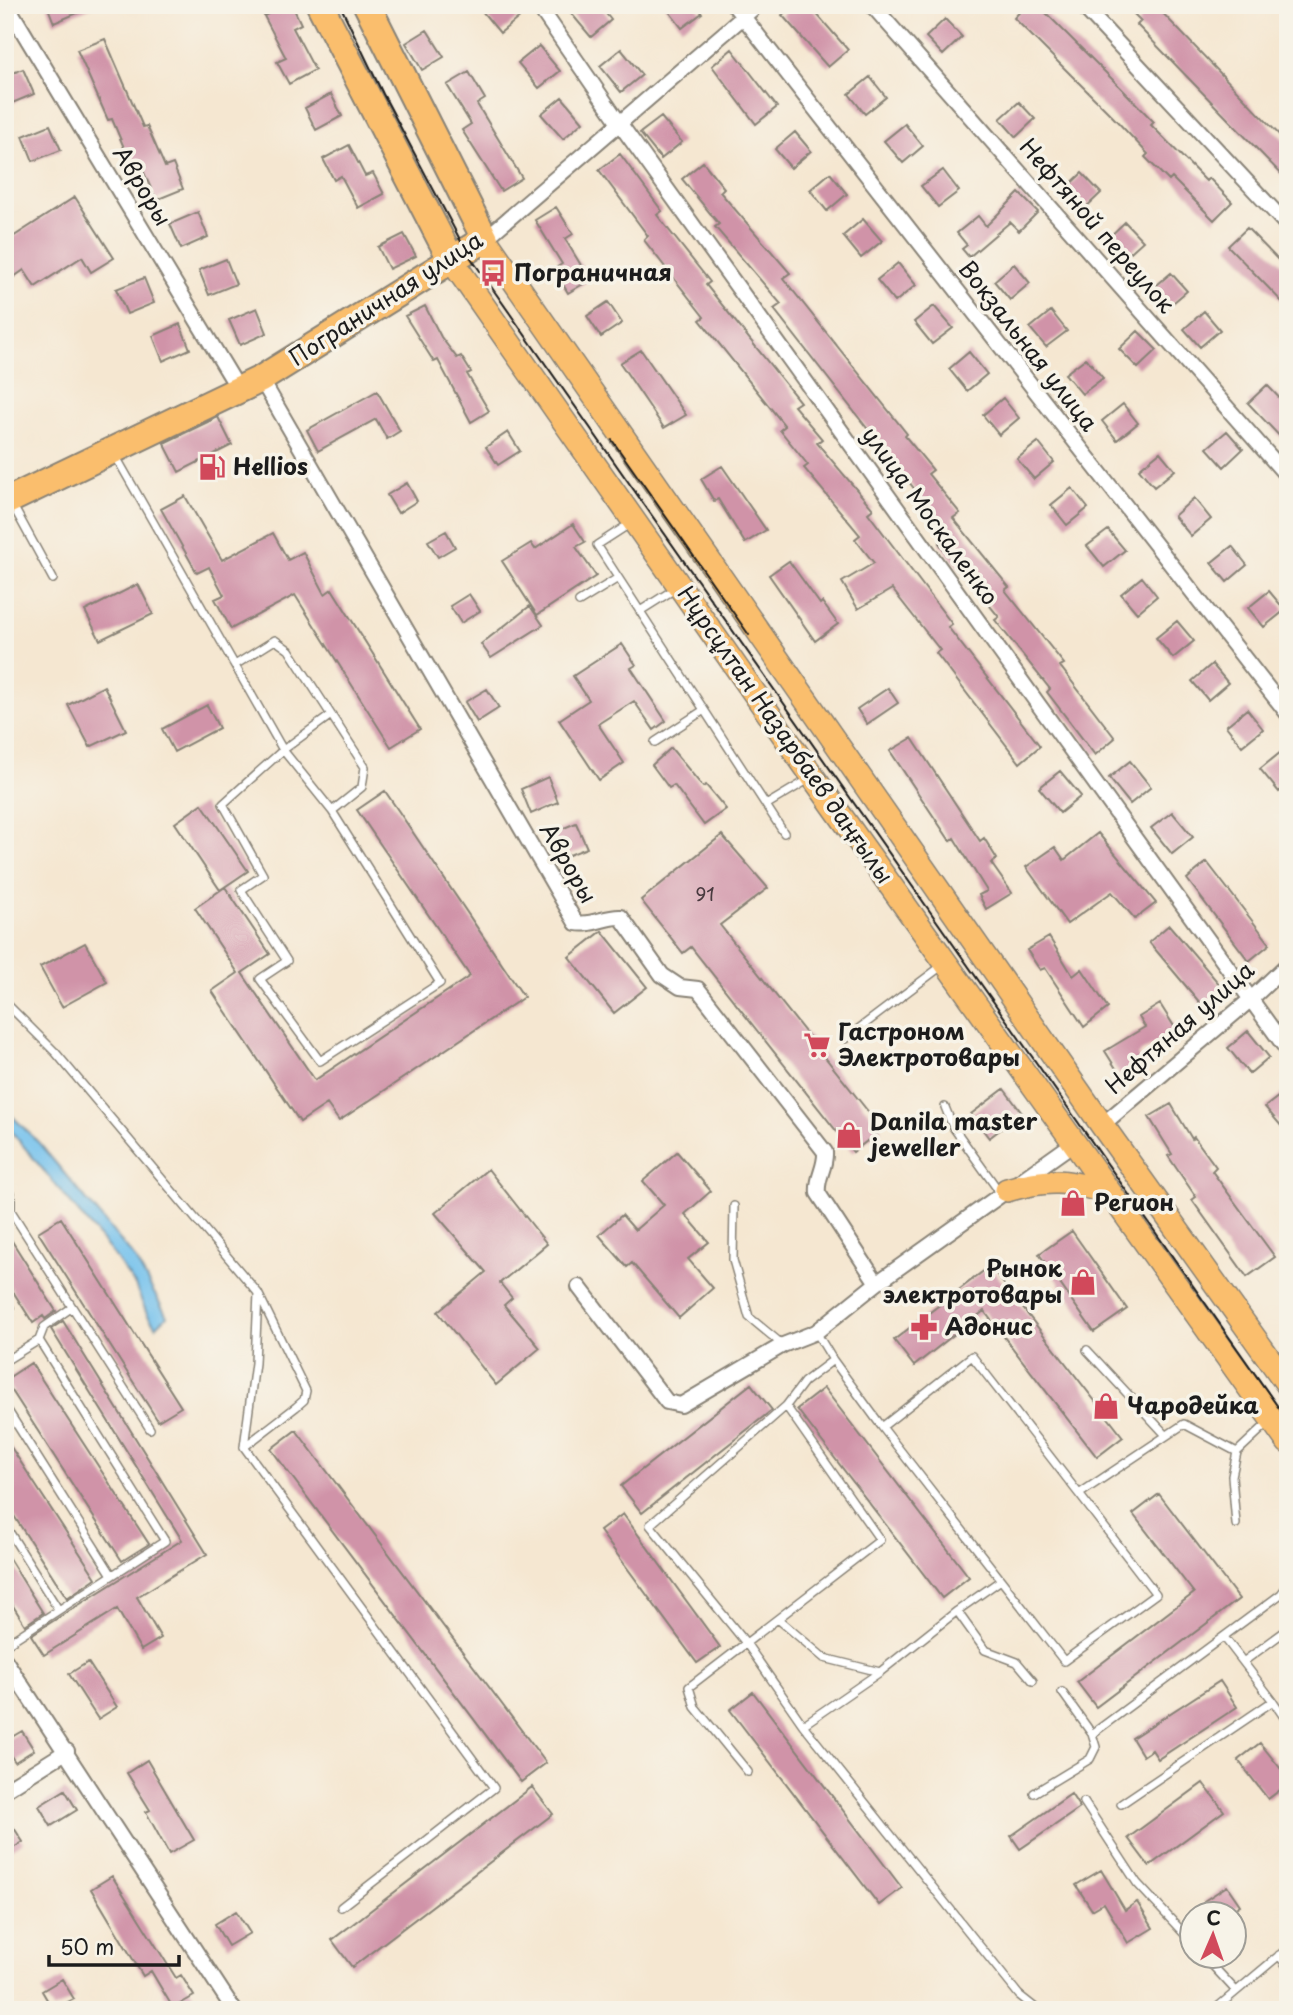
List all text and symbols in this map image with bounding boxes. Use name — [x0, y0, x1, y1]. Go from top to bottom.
street label: Нефтяной переулок — [1012, 130, 1184, 320]
street label: Авроры — [106, 138, 181, 232]
street label: Пограничная улица — [281, 221, 490, 374]
street label: Вокзальная улица — [951, 252, 1107, 438]
place label: Пограничная — [514, 254, 672, 289]
bus stop icon: Пограничная — [478, 258, 508, 288]
street label: улица Москаленко — [854, 418, 1008, 612]
place label: Hellios — [233, 448, 308, 483]
fuel station icon: Hellios — [197, 452, 227, 482]
street label: Нұрсұлтан Назарбаев даңғылы — [670, 578, 903, 890]
street label: Авроры — [532, 815, 607, 909]
house number: 91 — [695, 879, 715, 907]
street label: Нефтяная улица — [1097, 952, 1262, 1102]
place label: Гастроном Электротовары — [838, 1013, 1020, 1074]
supermarket icon: Гастроном Электротовары — [802, 1030, 832, 1060]
place label: Danila master jeweller — [867, 1103, 1037, 1164]
shop icon: Danila master jeweller — [834, 1120, 864, 1150]
place label: Регион — [1094, 1184, 1174, 1219]
shop icon: Регион — [1058, 1188, 1088, 1218]
place label: Рынок электротовары — [883, 1250, 1062, 1311]
shop icon: Рынок электротовары — [1068, 1267, 1098, 1297]
place label: Адонис — [945, 1308, 1033, 1343]
pharmacy icon: Адонис — [909, 1312, 939, 1342]
place label: Чародейка — [1127, 1387, 1259, 1422]
shop icon: Чародейка — [1091, 1391, 1121, 1421]
north arrow — [1178, 1899, 1248, 1969]
text: С — [1206, 1903, 1221, 1931]
scale bar — [49, 1924, 178, 1968]
text: 50 m — [60, 1930, 114, 1962]

